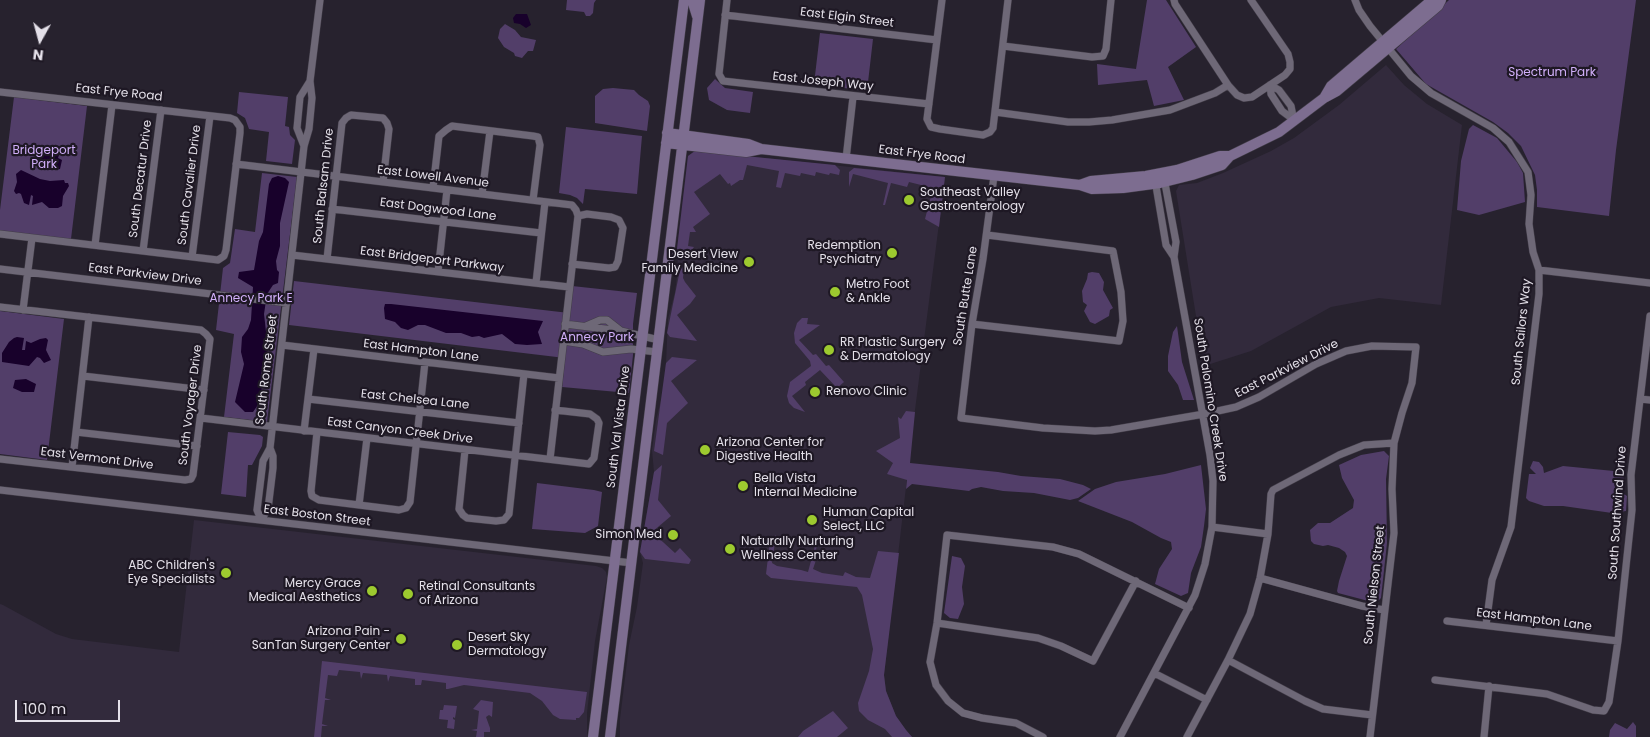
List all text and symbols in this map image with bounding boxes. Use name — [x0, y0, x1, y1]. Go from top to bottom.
street label: East Elgin Street — [799, 5, 895, 31]
north arrow — [15, 15, 65, 65]
text: N — [32, 44, 45, 65]
park label: Spectrum Park — [1508, 66, 1596, 80]
street label: East Joseph Way — [772, 70, 874, 94]
street label: East Frye Road — [75, 81, 163, 105]
street label: South Decatur Drive — [127, 119, 155, 239]
street label: South Cavalier Drive — [175, 124, 205, 246]
street label: South Balsam Drive — [311, 128, 337, 244]
street label: East Frye Road — [878, 143, 966, 167]
park label: Bridgeport Park — [12, 144, 76, 172]
street label: East Lowell Avenue — [376, 163, 490, 191]
place label: Southeast Valley Gastroenterology — [920, 186, 1025, 214]
marker: Southeast Valley Gastroenterology — [902, 193, 916, 207]
street label: East Dogwood Lane — [379, 196, 497, 224]
place label: Redemption Psychiatry — [808, 239, 881, 267]
street label: East Bridgeport Parkway — [359, 244, 505, 276]
street label: South Butte Lane — [951, 245, 981, 347]
marker: Redemption Psychiatry — [885, 246, 899, 260]
place label: Desert View Family Medicine — [641, 248, 738, 276]
marker: Desert View Family Medicine — [742, 255, 756, 269]
street label: East Parkview Drive — [88, 261, 202, 289]
place label: Metro Foot & Ankle — [846, 278, 909, 306]
street label: South Sailors Way — [1509, 278, 1535, 386]
marker: Metro Foot & Ankle — [828, 285, 842, 299]
park label: Annecy Park E — [209, 292, 293, 306]
street label: South Rome Street — [253, 314, 281, 426]
street label: South Palomino Creek Drive — [1190, 317, 1230, 483]
park label: Annecy Park — [560, 331, 634, 345]
place label: RR Plastic Surgery & Dermatology — [840, 336, 946, 364]
street label: East Hampton Lane — [362, 337, 480, 365]
street label: East Parkview Drive — [1233, 337, 1341, 401]
marker: RR Plastic Surgery & Dermatology — [822, 343, 836, 357]
street label: South Voyager Drive — [176, 344, 206, 466]
street label: South Val Vista Drive — [604, 365, 634, 489]
marker: Renovo Clinic — [808, 385, 822, 399]
place label: Renovo Clinic — [826, 385, 907, 399]
street label: East Chelsea Lane — [360, 387, 470, 413]
street label: East Canyon Creek Drive — [326, 415, 474, 447]
place label: Arizona Center for Digestive Health — [716, 436, 824, 464]
marker: Arizona Center for Digestive Health — [698, 443, 712, 457]
street label: East Vermont Drive — [40, 445, 154, 473]
street label: South Southwind Drive — [1606, 446, 1630, 580]
place label: Bella Vista Internal Medicine — [754, 472, 857, 500]
marker: Bella Vista Internal Medicine — [736, 479, 750, 493]
street label: East Boston Street — [263, 502, 371, 530]
place label: Human Capital Select, LLC — [823, 506, 914, 534]
marker: Human Capital Select, LLC — [805, 513, 819, 527]
street label: South Nielson Street — [1362, 525, 1388, 645]
place label: Simon Med — [595, 528, 662, 542]
marker: Simon Med — [666, 528, 680, 542]
place label: Naturally Nurturing Wellness Center — [741, 535, 854, 563]
marker: Naturally Nurturing Wellness Center — [723, 542, 737, 556]
place label: ABC Children's Eye Specialists — [128, 559, 215, 587]
marker: ABC Children's Eye Specialists — [219, 566, 233, 580]
place label: Mercy Grace Medical Aesthetics — [248, 577, 361, 605]
place label: Retinal Consultants of Arizona — [419, 580, 535, 608]
marker: Mercy Grace Medical Aesthetics — [365, 584, 379, 598]
marker: Retinal Consultants of Arizona — [401, 587, 415, 601]
street label: East Hampton Lane — [1475, 606, 1593, 634]
place label: Arizona Pain - SanTan Surgery Center — [252, 625, 390, 653]
place label: Desert Sky Dermatology — [468, 631, 546, 659]
marker: Arizona Pain - SanTan Surgery Center — [394, 632, 408, 646]
marker: Desert Sky Dermatology — [450, 638, 464, 652]
scale bar — [18, 690, 122, 722]
text: 100 m — [23, 698, 66, 719]

